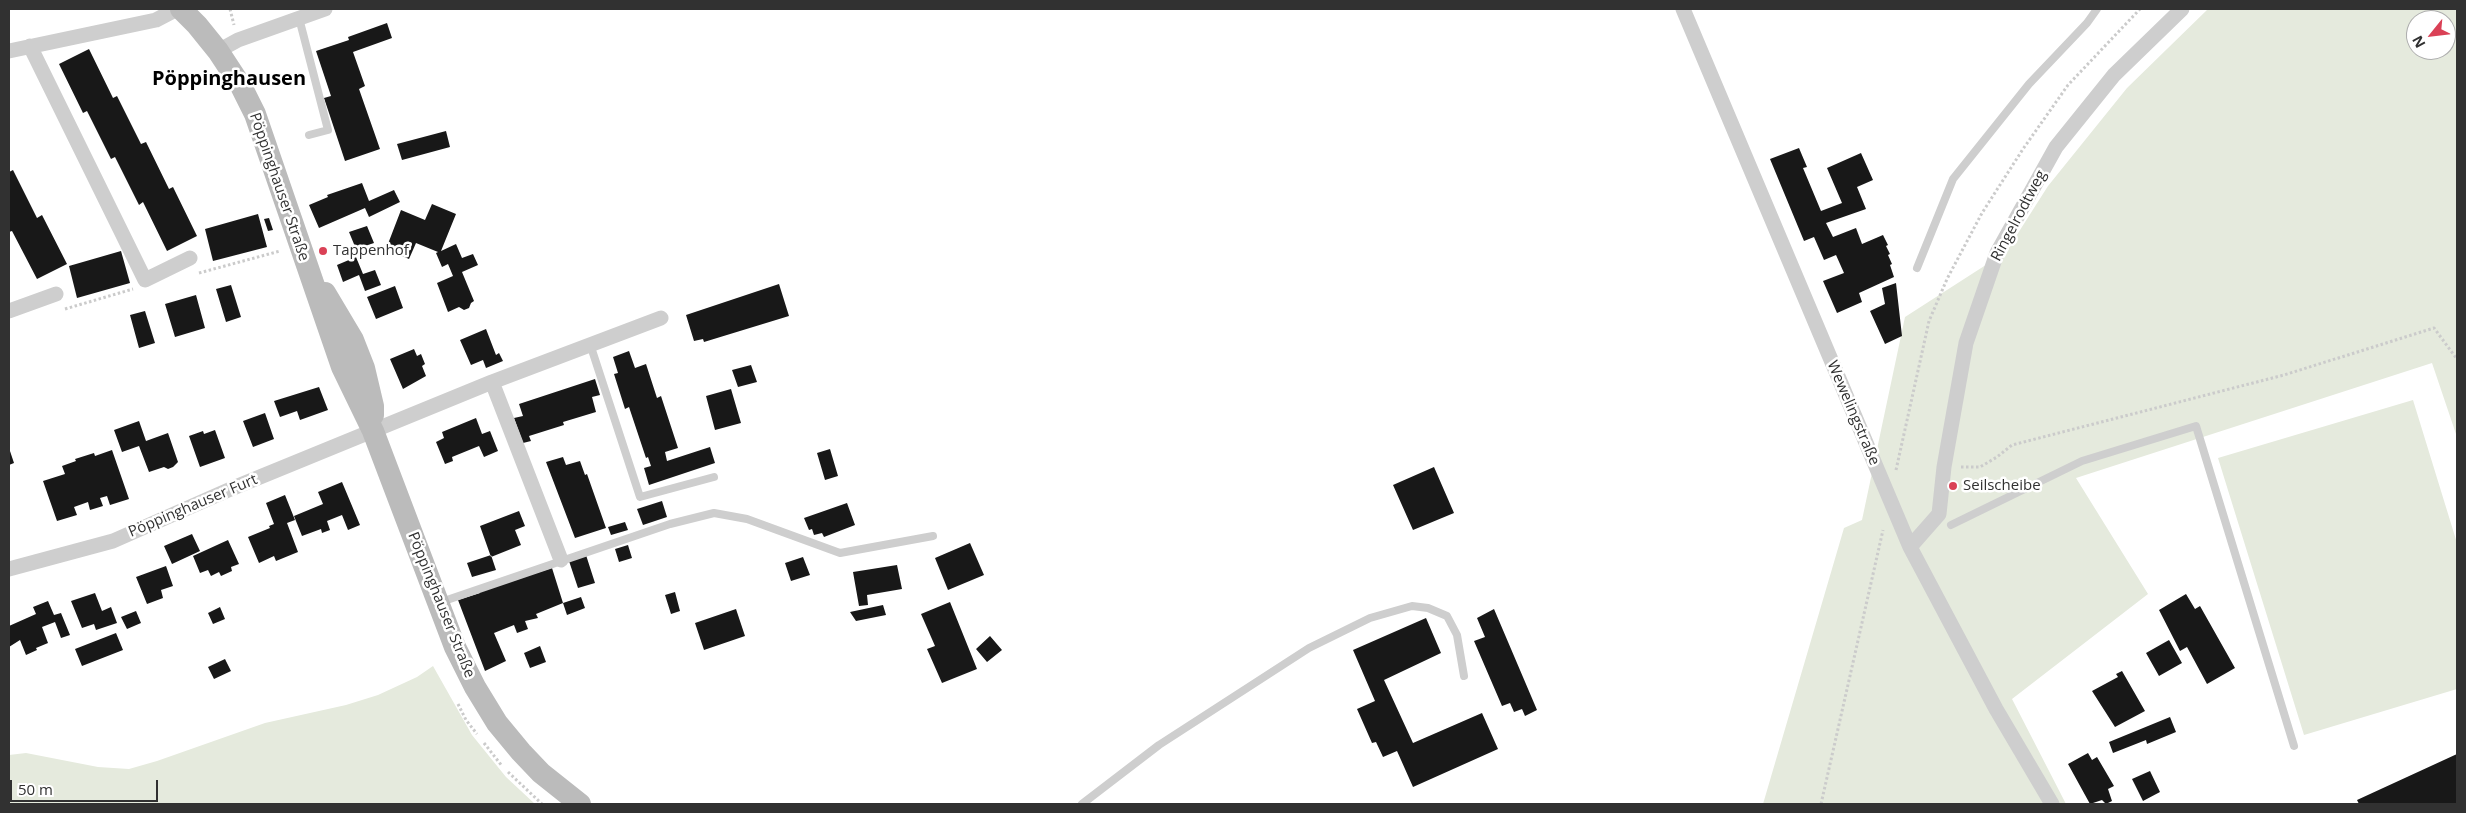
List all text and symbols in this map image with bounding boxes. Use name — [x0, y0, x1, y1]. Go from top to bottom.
north arrow — [2406, 10, 2456, 60]
text: N — [2407, 32, 2429, 52]
district label: Pöppinghausen — [152, 67, 306, 91]
street label: Pöppinghauser Straße — [245, 110, 313, 264]
street label: Ringelrodtweg — [1987, 167, 2051, 265]
place label: Tappenhof — [333, 242, 409, 260]
marker: Tappenhof — [317, 245, 329, 257]
street label: Wewelingstraße — [1823, 358, 1883, 468]
street label: Pöppinghauser Furt — [126, 471, 260, 541]
place label: Seilscheibe — [1963, 477, 2041, 495]
marker: Seilscheibe — [1947, 480, 1959, 492]
street label: Pöppinghauser Straße — [403, 529, 479, 681]
scale bar — [12, 770, 160, 802]
text: 50 m — [18, 779, 53, 799]

